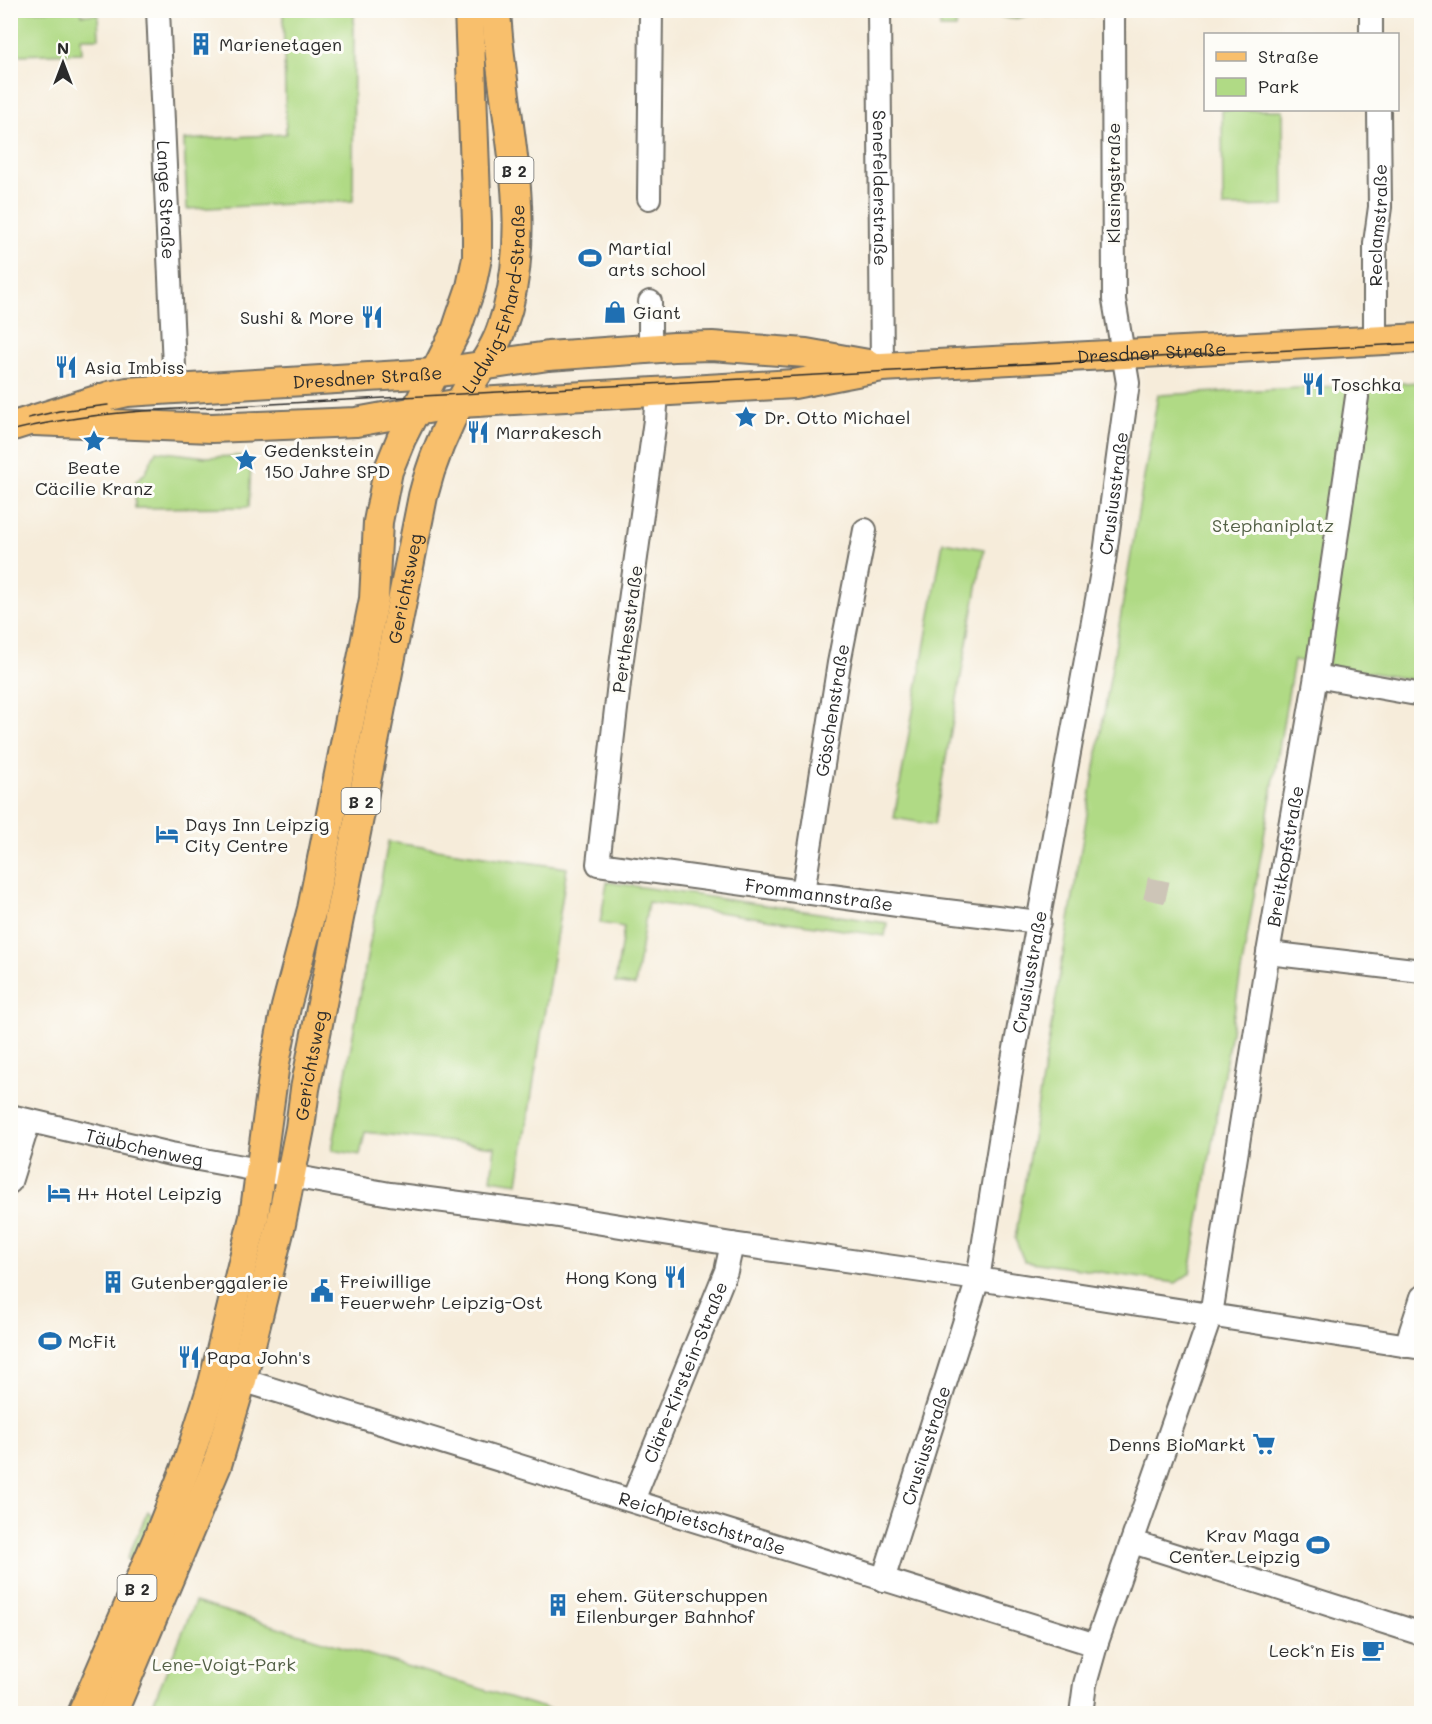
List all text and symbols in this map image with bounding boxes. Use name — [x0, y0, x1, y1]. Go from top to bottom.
building icon: Marienetagen — [188, 31, 214, 57]
place label: Marienetagen — [219, 32, 342, 56]
north arrow — [33, 33, 93, 93]
legend — [1204, 33, 1399, 111]
text: N — [57, 37, 69, 58]
text: Straße — [1258, 44, 1319, 68]
text: Park — [1258, 74, 1299, 98]
street label: Senefelderstraße — [868, 110, 893, 266]
street label: Klasingstraße — [1101, 123, 1125, 243]
street label: Lange Straße — [152, 140, 181, 260]
road number: B 2 — [494, 157, 534, 183]
street label: Reclamstraße — [1363, 164, 1392, 286]
street label: Ludwig-Erhard-Straße — [456, 204, 530, 398]
place label: Martial arts school — [608, 236, 706, 281]
sports icon: Martial arts school — [577, 245, 603, 271]
shop icon: Giant — [602, 299, 628, 325]
place label: Giant — [633, 300, 681, 324]
restaurant icon: Sushi & More — [359, 304, 385, 330]
place label: Sushi & More — [240, 305, 354, 329]
street label: Dresdner Straße — [1076, 337, 1227, 369]
restaurant icon: Asia Imbiss — [53, 354, 79, 380]
place label: Asia Imbiss — [84, 355, 184, 379]
street label: Dresdner Straße — [292, 360, 444, 394]
restaurant icon: Toschka — [1300, 371, 1326, 397]
place label: Toschka — [1331, 372, 1402, 396]
place icon: Dr. Otto Michael — [733, 404, 759, 430]
place label: Dr. Otto Michael — [764, 405, 910, 429]
restaurant icon: Marrakesch — [465, 419, 491, 445]
place label: Marrakesch — [496, 420, 601, 444]
place icon: Beate Cäcilie Kranz — [81, 428, 107, 454]
street label: Crusiusstraße — [1093, 430, 1133, 556]
place label: Gedenkstein 150 Jahre SPD — [264, 438, 390, 483]
place icon: Gedenkstein 150 Jahre SPD — [233, 447, 259, 473]
place label: Beate Cäcilie Kranz — [35, 455, 153, 500]
park label: Stephaniplatz — [1212, 513, 1334, 537]
street label: Gerichtsweg — [382, 531, 427, 646]
street label: Perthesstraße — [606, 564, 648, 694]
street label: Göschenstraße — [809, 642, 854, 778]
street label: Breitkopfstraße — [1261, 784, 1309, 929]
road number: B 2 — [342, 788, 380, 814]
place label: Days Inn Leipzig City Centre — [185, 812, 329, 857]
hotel icon: Days Inn Leipzig City Centre — [154, 821, 180, 847]
street label: Frommannstraße — [744, 872, 895, 916]
street label: Crusiusstraße — [1006, 909, 1052, 1035]
street label: Gerichtsweg — [289, 1008, 332, 1122]
street label: Täubchenweg — [83, 1122, 205, 1172]
hotel icon: H+ Hotel Leipzig — [46, 1180, 72, 1206]
place label: H+ Hotel Leipzig — [77, 1181, 221, 1205]
restaurant icon: Hong Kong — [662, 1264, 688, 1290]
place label: Hong Kong — [565, 1265, 657, 1289]
building icon: Gutenberggalerie — [100, 1269, 126, 1295]
place label: Freiwillige Feuerwehr Leipzig-Ost — [340, 1269, 543, 1314]
place label: Gutenberggalerie — [131, 1270, 288, 1294]
public building icon: Freiwillige Feuerwehr Leipzig-Ost — [309, 1278, 335, 1304]
street label: Cläre-Kirstein-Straße — [637, 1278, 732, 1466]
sports icon: McFit — [37, 1328, 63, 1354]
place label: McFit — [68, 1329, 116, 1353]
restaurant icon: Papa John's — [176, 1344, 202, 1370]
place label: Papa John's — [207, 1345, 311, 1369]
street label: Crusiusstraße — [895, 1383, 956, 1508]
supermarket icon: Denns BioMarkt — [1251, 1431, 1277, 1457]
place label: Denns BioMarkt — [1109, 1432, 1246, 1456]
street label: Reichpietschstraße — [616, 1486, 789, 1560]
place label: Krav Maga Center Leipzig — [1169, 1523, 1300, 1568]
sports icon: Krav Maga Center Leipzig — [1305, 1532, 1331, 1558]
road number: B 2 — [118, 1575, 156, 1601]
place label: ehem. Güterschuppen Eilenburger Bahnhof — [576, 1583, 768, 1628]
building icon: ehem. Güterschuppen Eilenburger Bahnhof — [545, 1592, 571, 1618]
cafe icon: Leck’n Eis — [1360, 1637, 1386, 1663]
place label: Leck’n Eis — [1269, 1638, 1355, 1662]
park label: Lene-Voigt-Park — [152, 1652, 296, 1676]

